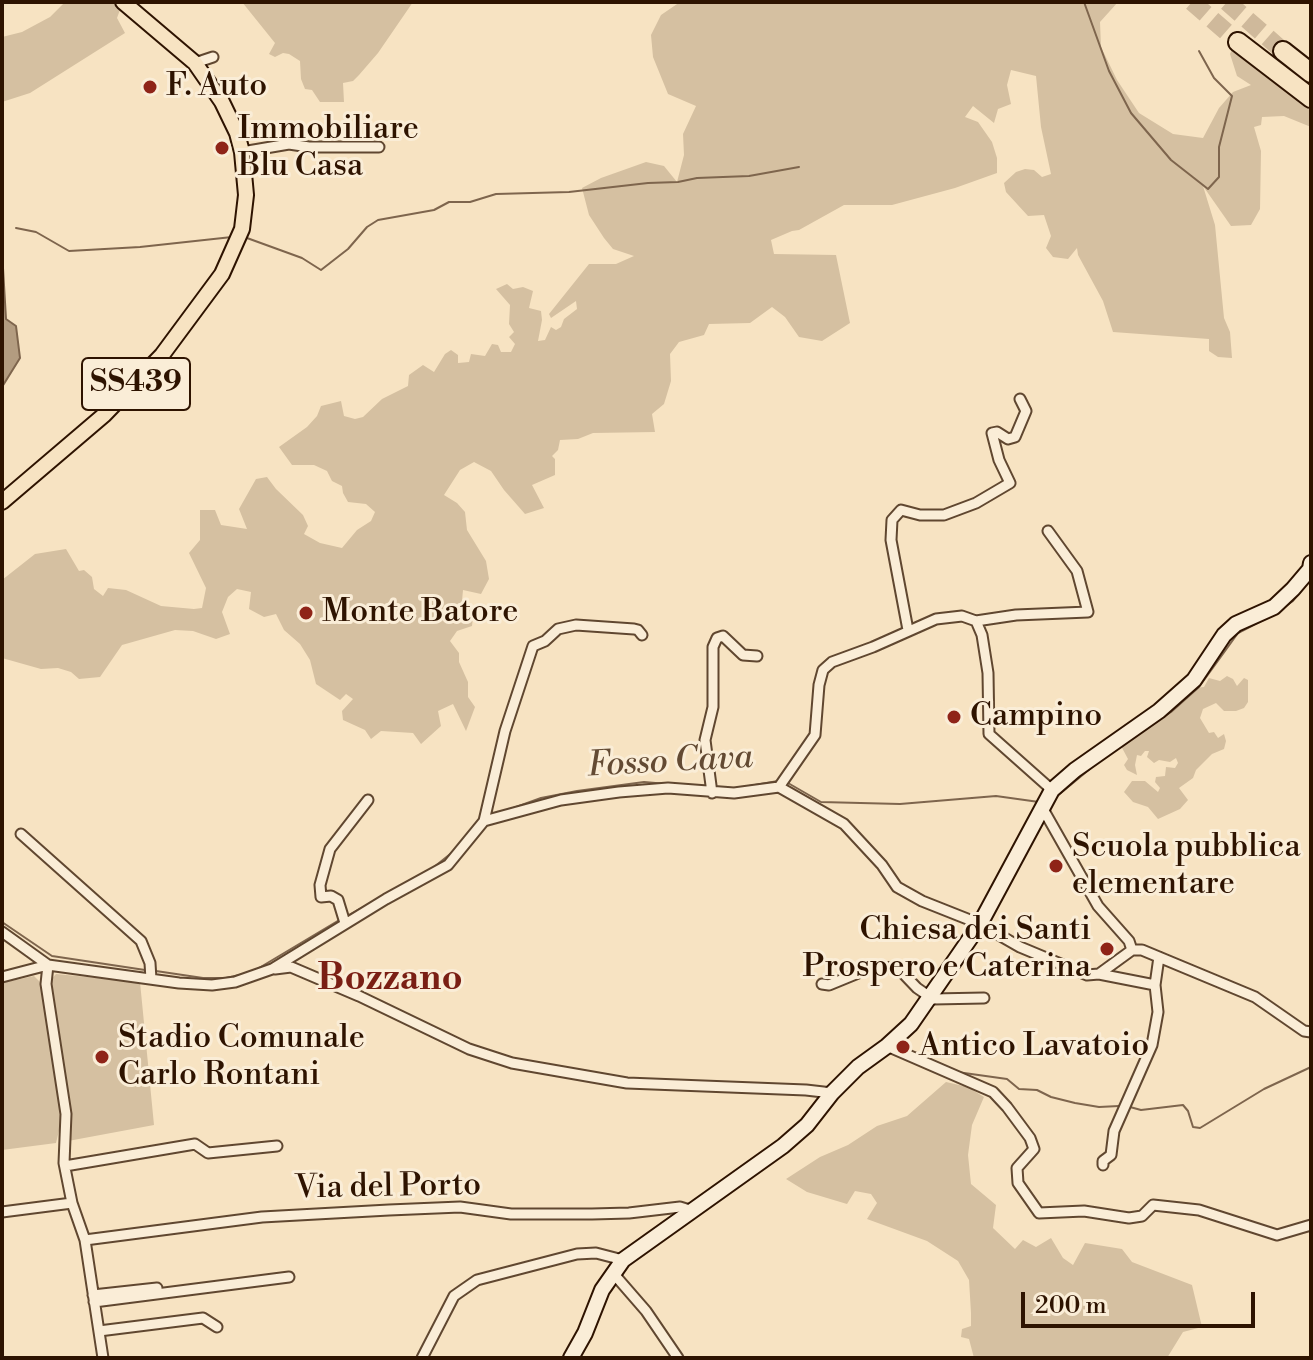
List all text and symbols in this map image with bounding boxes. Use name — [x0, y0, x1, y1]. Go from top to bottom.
place label: F. Auto — [166, 68, 267, 106]
marker: F. Auto — [141, 78, 159, 96]
place label: Immobiliare Blu Casa — [238, 111, 419, 186]
marker: Immobiliare Blu Casa — [213, 139, 231, 157]
road number: SS439 — [82, 358, 190, 410]
place label: Monte Batore — [322, 594, 519, 632]
marker: Monte Batore — [297, 604, 315, 622]
place label: Campino — [970, 698, 1102, 736]
marker: Campino — [945, 708, 963, 726]
water label: Fosso Cava — [586, 738, 754, 788]
place label: Scuola pubblica elementare — [1072, 829, 1301, 904]
marker: Scuola pubblica elementare — [1047, 857, 1065, 875]
place label: Chiesa dei Santi Prospero e Caterina — [803, 912, 1091, 987]
marker: Chiesa dei Santi Prospero e Caterina — [1098, 940, 1116, 958]
district label: Bozzano — [317, 958, 463, 1002]
place label: Stadio Comunale Carlo Rontani — [118, 1020, 365, 1095]
place label: Antico Lavatoio — [919, 1028, 1149, 1066]
marker: Antico Lavatoio — [894, 1038, 912, 1056]
marker: Stadio Comunale Carlo Rontani — [93, 1048, 111, 1066]
street label: Via del Porto — [295, 1167, 481, 1209]
scale bar — [1025, 1276, 1259, 1326]
text: 200 m — [1035, 1291, 1106, 1321]

